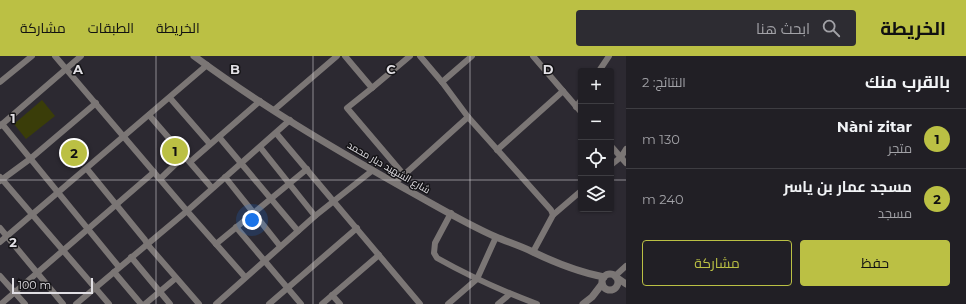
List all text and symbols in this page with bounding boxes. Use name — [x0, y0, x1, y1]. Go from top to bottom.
search box — [576, 10, 856, 46]
icon: search — [820, 17, 842, 39]
text: الخريطة — [880, 17, 946, 40]
text: مشاركة — [20, 19, 66, 37]
text: الطبقات — [88, 19, 134, 37]
text: الخريطة — [156, 19, 200, 37]
text: ابحث هنا — [756, 19, 810, 38]
text: A — [72, 61, 84, 77]
text: B — [230, 61, 240, 77]
text: C — [386, 61, 396, 77]
text: D — [543, 61, 554, 77]
map controls — [578, 68, 614, 212]
button: + — [578, 68, 614, 104]
text: بالقرب منك — [865, 72, 950, 92]
text: النتائج: 2 — [642, 74, 686, 90]
button: − — [578, 104, 614, 140]
text: 1 — [10, 110, 16, 126]
text: Nàni zitar — [837, 117, 912, 136]
text: 130 m — [642, 131, 680, 147]
text: 1 — [934, 131, 940, 147]
pin: 1 — [162, 136, 188, 166]
pin: 2 — [61, 138, 87, 168]
street label: شارع الشهيد دبار محمد — [345, 138, 433, 197]
button: locate — [578, 140, 614, 176]
text: متجر — [888, 140, 912, 156]
button: layers — [578, 176, 614, 212]
text: مسجد عمار بن ياسر — [783, 177, 912, 196]
text: 240 m — [642, 191, 684, 207]
text: 2 — [933, 191, 941, 207]
text: مسجد — [878, 205, 912, 221]
your location — [242, 210, 262, 230]
text: 2 — [9, 234, 17, 250]
button: مشاركة — [642, 240, 792, 286]
button: حفظ — [800, 240, 950, 286]
scale bar — [12, 276, 93, 295]
text: 100 m — [18, 278, 51, 292]

